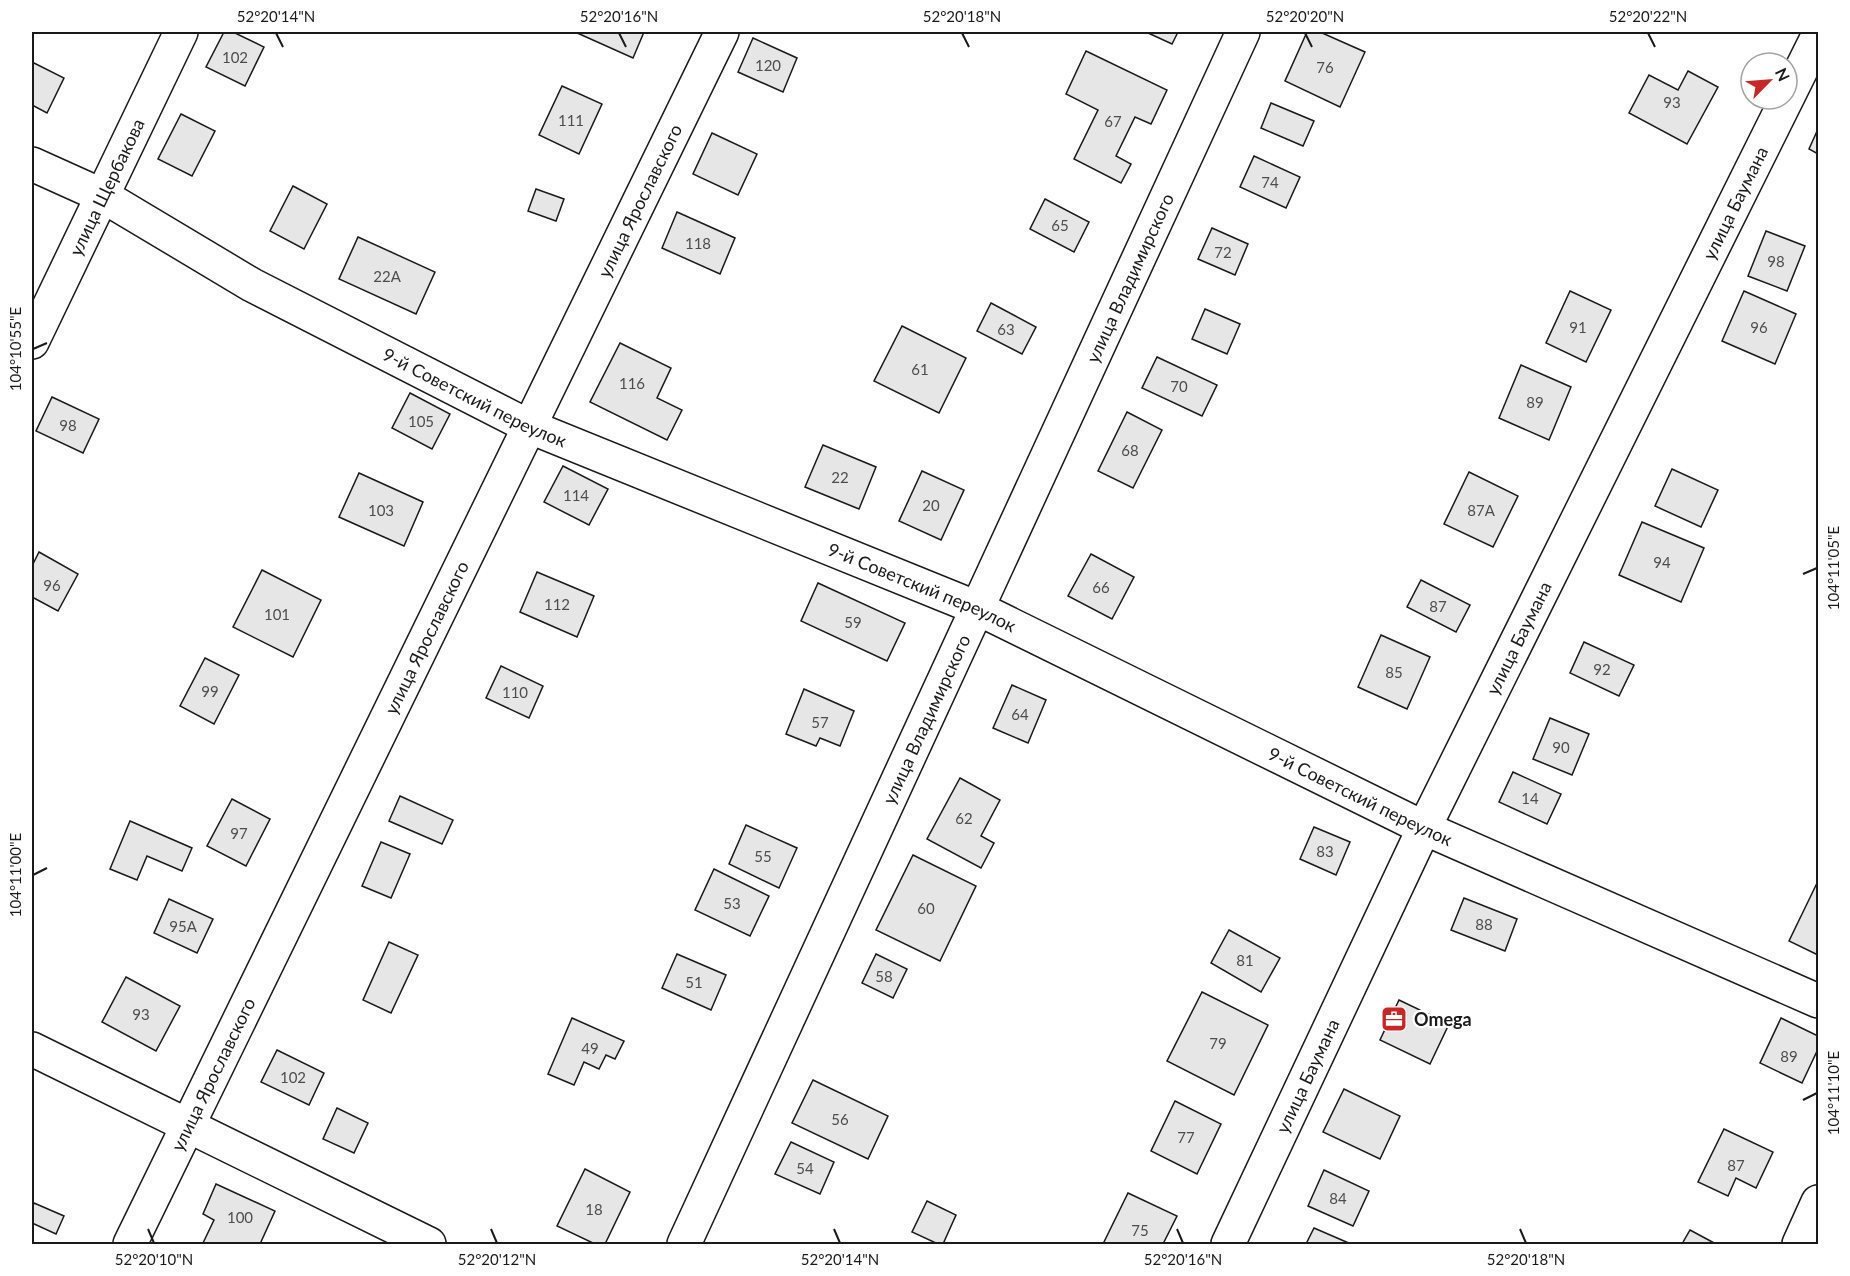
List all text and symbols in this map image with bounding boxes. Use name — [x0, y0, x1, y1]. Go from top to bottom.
text: 52°20'14"N — [237, 7, 315, 25]
text: 52°20'16"N — [580, 7, 658, 25]
text: 52°20'18"N — [923, 7, 1001, 25]
text: 52°20'20"N — [1266, 7, 1344, 25]
text: 52°20'22"N — [1609, 7, 1687, 25]
house number: 102 — [222, 48, 248, 66]
north arrow — [1739, 51, 1799, 111]
house number: 120 — [755, 56, 781, 74]
house number: 76 — [1316, 58, 1334, 76]
text: N — [1772, 65, 1794, 84]
house number: 93 — [1663, 93, 1681, 111]
house number: 111 — [558, 111, 584, 129]
house number: 67 — [1104, 112, 1122, 130]
street label: улица Щербакова — [64, 115, 149, 259]
street label: улица Ярославского — [593, 120, 686, 281]
street label: улица Баумана — [1698, 143, 1772, 263]
house number: 74 — [1261, 173, 1279, 191]
street label: улица Владимирского — [1081, 190, 1178, 366]
house number: 65 — [1051, 216, 1069, 234]
house number: 118 — [685, 234, 711, 252]
house number: 72 — [1214, 243, 1232, 261]
house number: 98 — [1767, 252, 1785, 270]
house number: 22А — [373, 267, 402, 285]
text: 104°10'55"E — [6, 307, 24, 391]
house number: 91 — [1569, 318, 1587, 336]
house number: 96 — [1750, 318, 1768, 336]
house number: 63 — [997, 320, 1015, 338]
street label: 9-й Советский переулок — [379, 343, 570, 452]
house number: 61 — [911, 360, 929, 378]
house number: 116 — [619, 374, 645, 392]
house number: 70 — [1170, 377, 1188, 395]
house number: 89 — [1526, 393, 1544, 411]
house number: 105 — [408, 412, 434, 430]
house number: 98 — [59, 416, 77, 434]
house number: 68 — [1121, 441, 1139, 459]
house number: 22 — [831, 468, 849, 486]
house number: 114 — [563, 486, 589, 504]
house number: 20 — [922, 496, 940, 514]
house number: 103 — [368, 501, 394, 519]
house number: 87А — [1467, 501, 1496, 519]
text: 104°11'05"E — [1824, 526, 1842, 610]
street label: 9-й Советский переулок — [825, 538, 1020, 637]
house number: 94 — [1653, 553, 1671, 571]
street label: улица Ярославского — [379, 557, 473, 718]
house number: 96 — [43, 576, 61, 594]
house number: 66 — [1092, 578, 1110, 596]
street label: улица Баумана — [1481, 578, 1556, 698]
house number: 112 — [544, 595, 570, 613]
house number: 87 — [1429, 597, 1447, 615]
house number: 101 — [264, 605, 290, 623]
house number: 59 — [844, 613, 862, 631]
street label: улица Владимирского — [878, 631, 975, 807]
house number: 92 — [1593, 660, 1611, 678]
house number: 85 — [1385, 663, 1403, 681]
house number: 99 — [201, 682, 219, 700]
house number: 110 — [502, 683, 528, 701]
house number: 64 — [1011, 705, 1029, 723]
house number: 57 — [811, 713, 829, 731]
house number: 90 — [1552, 738, 1570, 756]
street label: 9-й Советский переулок — [1265, 742, 1456, 850]
house number: 14 — [1521, 789, 1539, 807]
house number: 62 — [955, 809, 973, 827]
house number: 97 — [230, 824, 248, 842]
text: 104°11'00"E — [6, 833, 24, 917]
house number: 83 — [1316, 842, 1334, 860]
house number: 55 — [754, 847, 772, 865]
house number: 53 — [723, 894, 741, 912]
house number: 60 — [917, 899, 935, 917]
house number: 88 — [1475, 915, 1493, 933]
house number: 95А — [169, 917, 198, 935]
house number: 81 — [1236, 951, 1254, 969]
house number: 58 — [875, 967, 893, 985]
house number: 51 — [685, 973, 703, 991]
street label: улица Ярославского — [166, 994, 260, 1154]
office icon: Omega — [1379, 1004, 1409, 1034]
house number: 93 — [132, 1005, 150, 1023]
place label: Omega — [1414, 1008, 1472, 1030]
street label: улица Баумана — [1271, 1015, 1344, 1136]
house number: 79 — [1209, 1034, 1227, 1052]
house number: 49 — [581, 1039, 599, 1057]
house number: 89 — [1780, 1047, 1798, 1065]
text: 104°11'10"E — [1824, 1051, 1842, 1135]
house number: 102 — [280, 1068, 306, 1086]
house number: 56 — [831, 1110, 849, 1128]
house number: 77 — [1177, 1128, 1195, 1146]
house number: 87 — [1727, 1156, 1745, 1174]
house number: 54 — [796, 1159, 814, 1177]
house number: 84 — [1329, 1189, 1347, 1207]
house number: 18 — [585, 1200, 603, 1218]
house number: 100 — [227, 1208, 253, 1226]
house number: 75 — [1131, 1221, 1149, 1239]
text: 52°20'10"N — [115, 1250, 193, 1268]
text: 52°20'12"N — [458, 1250, 536, 1268]
text: 52°20'14"N — [801, 1250, 879, 1268]
text: 52°20'16"N — [1144, 1250, 1222, 1268]
text: 52°20'18"N — [1487, 1250, 1565, 1268]

